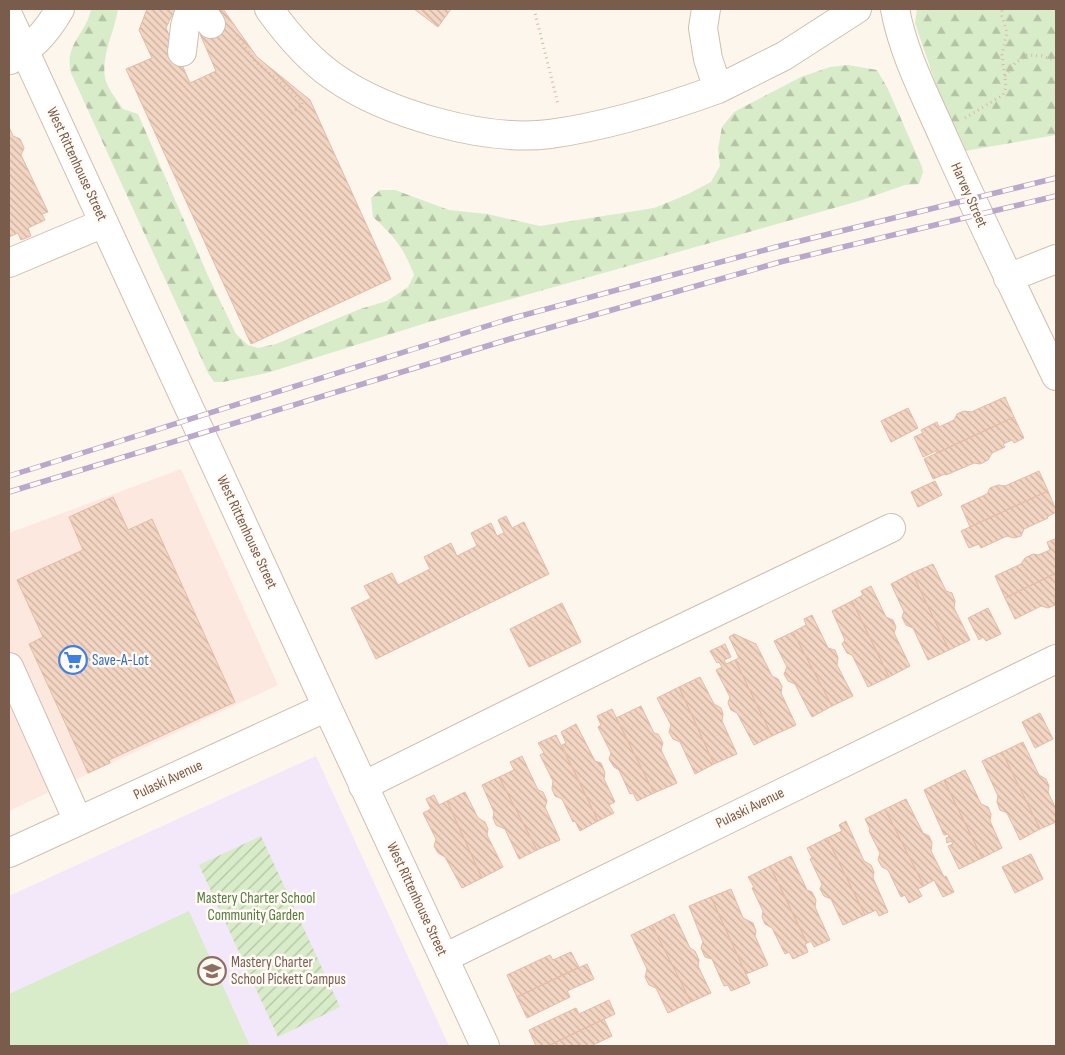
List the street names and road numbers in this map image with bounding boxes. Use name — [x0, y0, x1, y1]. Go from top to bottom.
street label: West Rittenhouse Street — [42, 104, 112, 224]
street label: Harvey Street — [946, 159, 992, 231]
street label: West Rittenhouse Street — [212, 472, 282, 592]
street label: Pulaski Avenue — [130, 756, 206, 804]
street label: Pulaski Avenue — [713, 783, 787, 833]
street label: West Rittenhouse Street — [382, 839, 452, 959]

